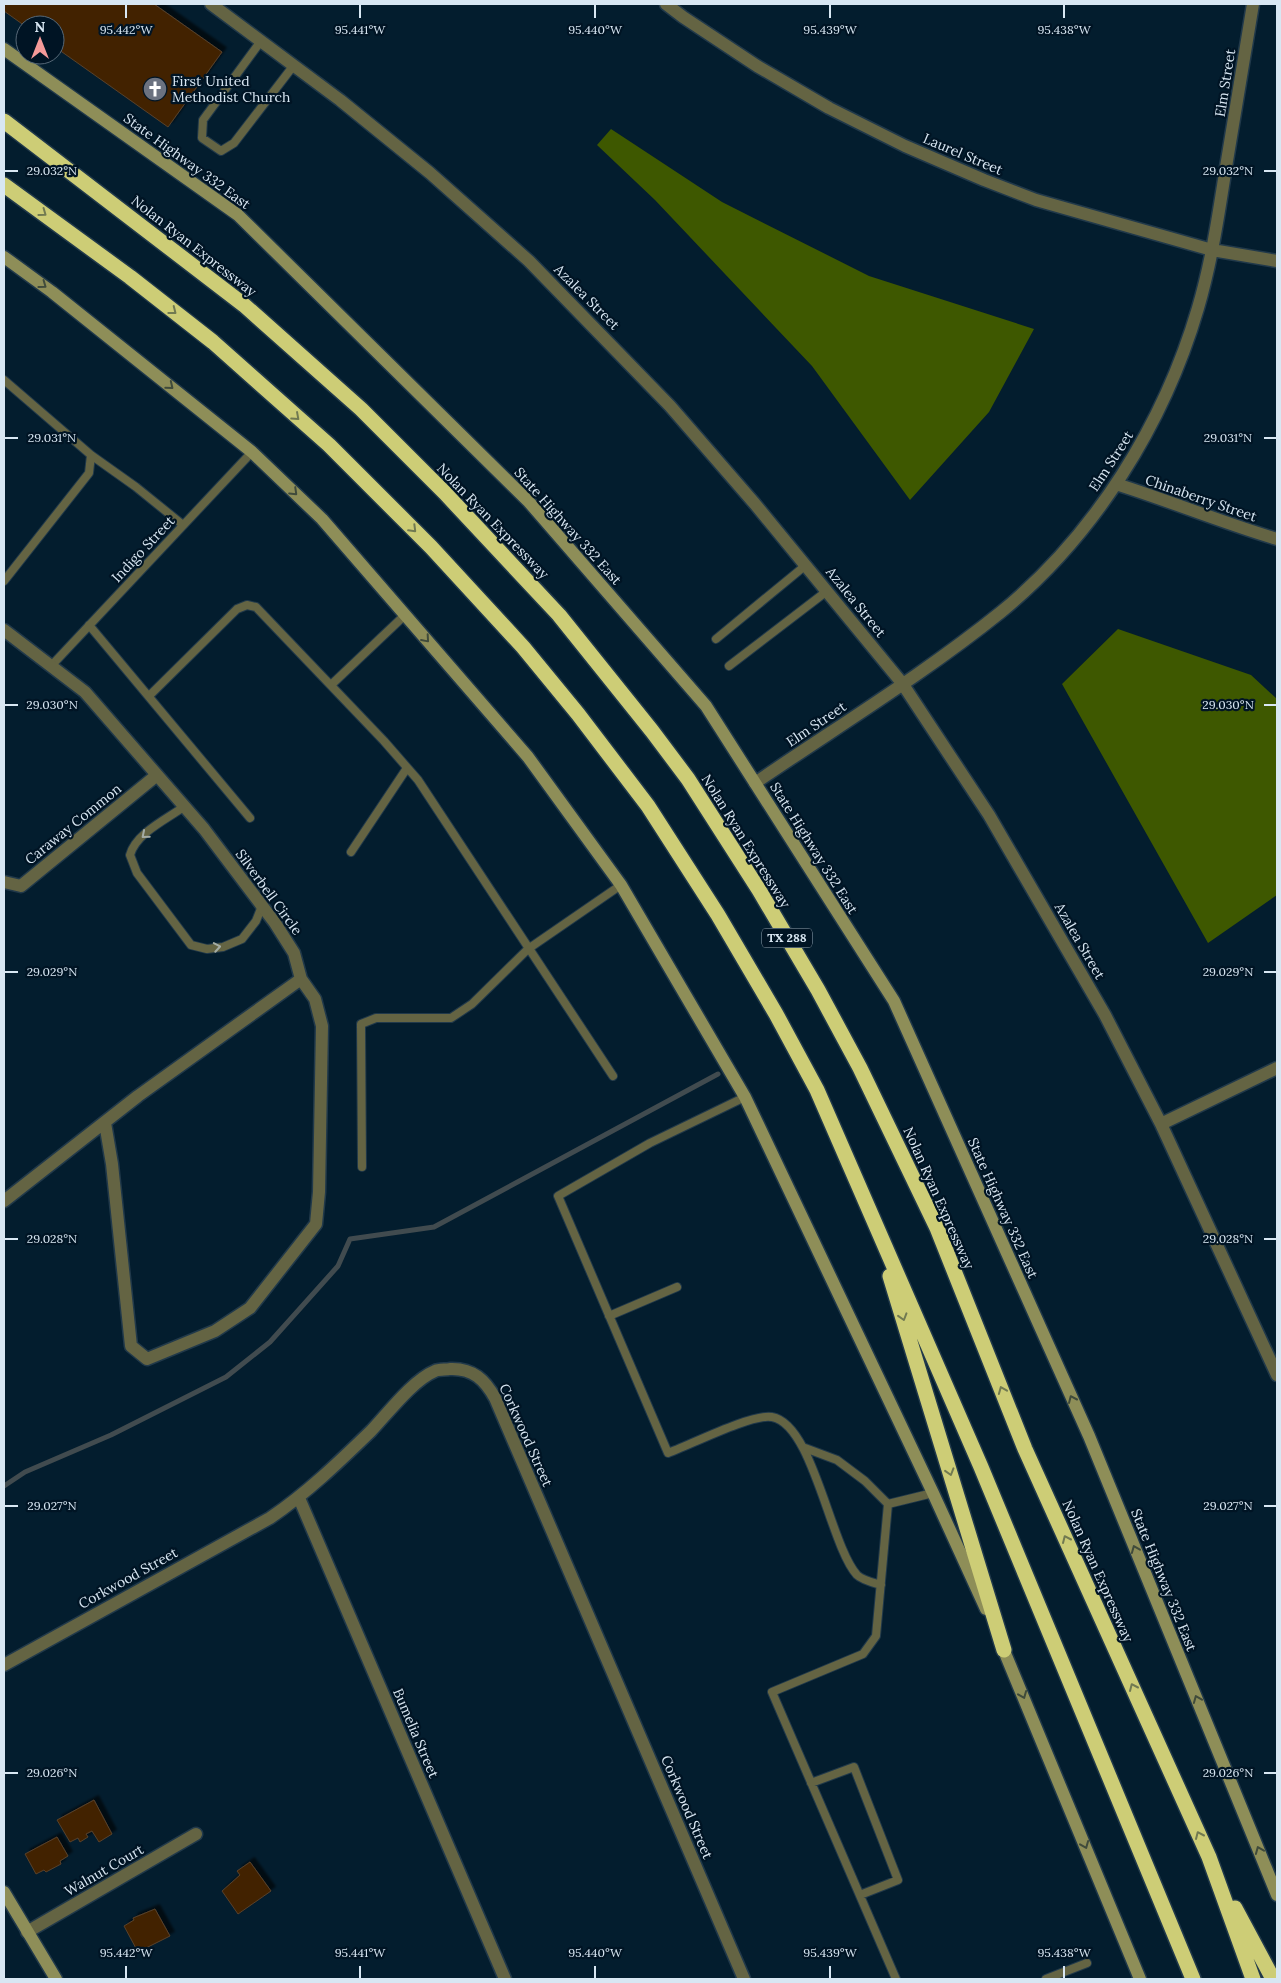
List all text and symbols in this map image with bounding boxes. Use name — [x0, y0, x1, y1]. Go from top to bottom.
north arrow — [15, 15, 65, 65]
text: N — [35, 18, 46, 36]
text: 95.442°W — [100, 22, 153, 37]
text: 95.441°W — [335, 22, 386, 37]
text: 95.440°W — [568, 22, 623, 37]
text: 95.439°W — [803, 22, 858, 37]
text: 95.438°W — [1037, 22, 1092, 37]
street label: Elm Street — [1211, 47, 1239, 118]
place label: First United Methodist Church — [172, 72, 290, 106]
church icon: First United Methodist Church — [142, 76, 168, 102]
street label: State Highway 332 East — [120, 109, 254, 213]
street label: Laurel Street — [921, 129, 1006, 179]
text: 29.032°N — [27, 163, 77, 178]
text: 29.032°N — [1203, 163, 1253, 178]
street label: Nolan Ryan Expressway — [128, 192, 261, 301]
one-way arrow — [37, 208, 46, 216]
street label: Azalea Street — [550, 260, 624, 334]
one-way arrow — [37, 280, 46, 288]
one-way arrow — [168, 305, 177, 314]
one-way arrow — [165, 381, 174, 390]
one-way arrow — [291, 411, 300, 420]
street label: Elm Street — [1085, 427, 1137, 495]
text: 29.031°N — [28, 430, 76, 445]
text: 29.031°N — [1204, 430, 1252, 445]
street label: Nolan Ryan Expressway — [433, 459, 553, 583]
street label: State Highway 332 East — [510, 463, 626, 589]
street label: Chinaberry Street — [1143, 470, 1260, 526]
one-way arrow — [288, 486, 297, 495]
street label: Indigo Street — [108, 511, 179, 586]
one-way arrow — [408, 524, 417, 533]
street label: Azalea Street — [821, 562, 890, 641]
one-way arrow — [420, 633, 429, 642]
text: 29.030°N — [26, 697, 78, 712]
street label: Elm Street — [783, 697, 850, 751]
text: 29.030°N — [1202, 697, 1254, 712]
street label: Nolan Ryan Expressway — [698, 771, 795, 912]
street label: Caraway Common — [21, 779, 125, 868]
street label: State Highway 332 East — [766, 779, 862, 918]
one-way arrow — [142, 829, 151, 837]
street label: Silverbell Circle — [232, 846, 306, 939]
street label: Azalea Street — [1050, 899, 1109, 983]
road number: TX 288 — [762, 928, 812, 948]
one-way arrow — [213, 943, 222, 953]
text: 29.029°N — [27, 964, 77, 979]
text: 29.029°N — [1203, 964, 1253, 979]
street label: Nolan Ryan Expressway — [899, 1124, 979, 1273]
street label: State Highway 332 East — [964, 1135, 1042, 1282]
text: 29.028°N — [27, 1231, 77, 1246]
text: 29.028°N — [1203, 1231, 1253, 1246]
one-way arrow — [897, 1312, 907, 1320]
street label: Corkwood Street — [495, 1381, 557, 1490]
one-way arrow — [998, 1386, 1008, 1394]
one-way arrow — [1068, 1395, 1079, 1404]
one-way arrow — [944, 1468, 954, 1476]
street label: Nolan Ryan Expressway — [1058, 1497, 1138, 1646]
text: 29.027°N — [27, 1498, 77, 1513]
text: 29.027°N — [1203, 1498, 1253, 1513]
street label: State Highway 332 East — [1127, 1506, 1201, 1654]
one-way arrow — [1062, 1535, 1072, 1544]
street label: Corkwood Street — [75, 1543, 181, 1613]
one-way arrow — [1131, 1545, 1142, 1554]
one-way arrow — [1128, 1683, 1139, 1692]
street label: Bumelia Street — [389, 1686, 443, 1781]
one-way arrow — [1016, 1690, 1027, 1699]
one-way arrow — [1193, 1695, 1203, 1704]
street label: Corkwood Street — [657, 1753, 717, 1862]
text: 29.026°N — [27, 1765, 77, 1780]
text: 29.026°N — [1203, 1765, 1253, 1780]
one-way arrow — [1195, 1831, 1206, 1840]
street label: Walnut Court — [61, 1840, 147, 1900]
one-way arrow — [1078, 1840, 1089, 1849]
one-way arrow — [1254, 1846, 1264, 1854]
text: 95.442°W — [100, 1945, 153, 1960]
text: 95.441°W — [335, 1945, 386, 1960]
text: 95.440°W — [568, 1945, 623, 1960]
text: 95.439°W — [803, 1945, 858, 1960]
text: 95.438°W — [1037, 1945, 1092, 1960]

